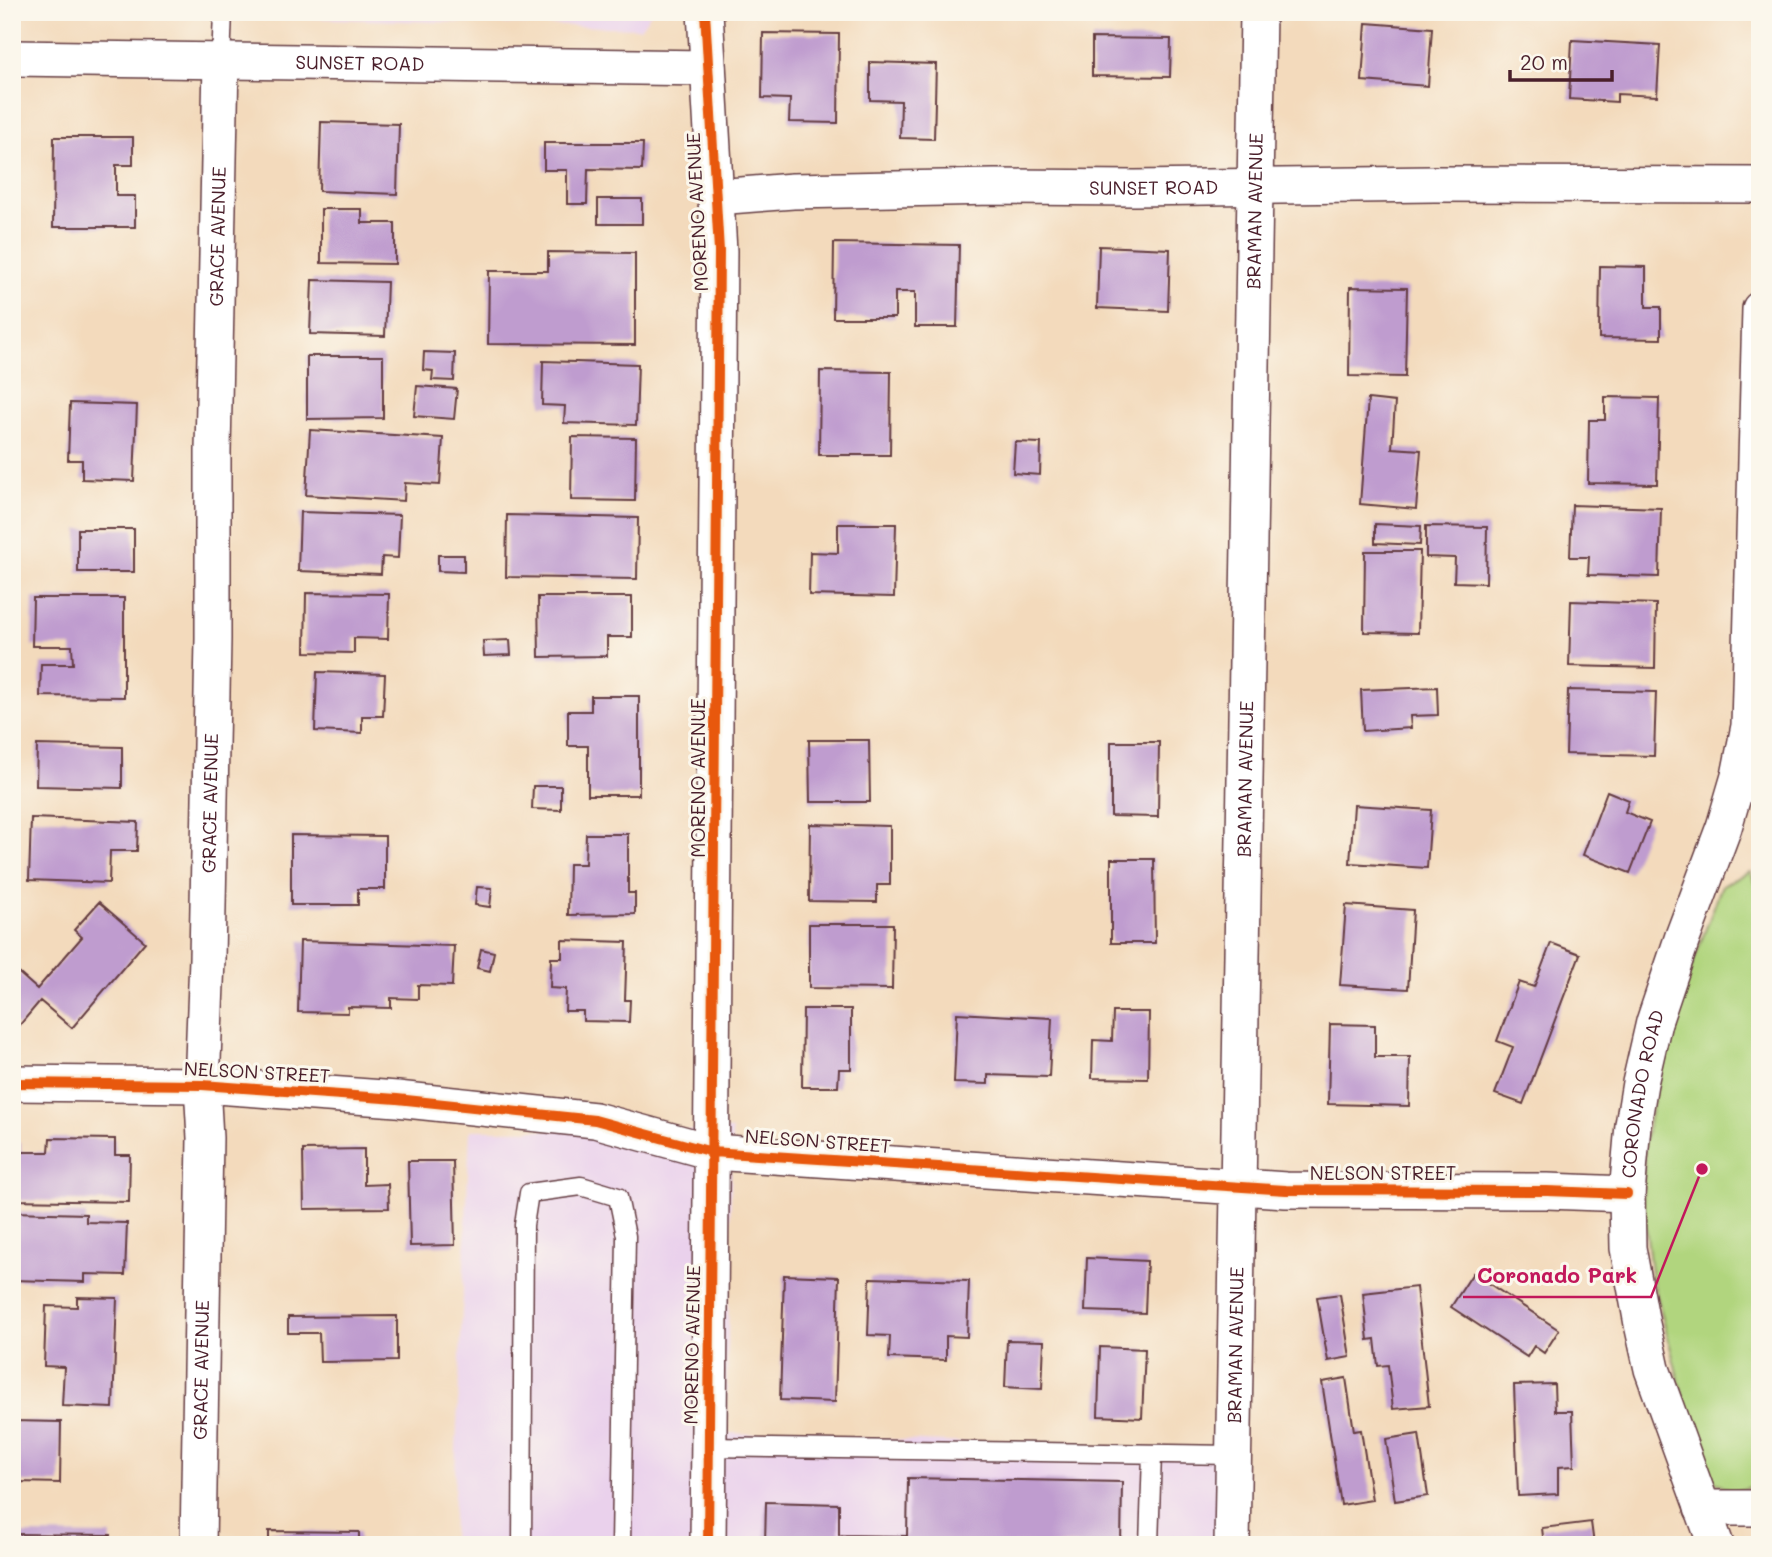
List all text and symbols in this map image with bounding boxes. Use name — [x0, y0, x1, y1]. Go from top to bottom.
scale bar — [1510, 38, 1611, 82]
text: 20 m — [1520, 48, 1568, 75]
street label: SUNSET ROAD — [295, 49, 425, 76]
street label: MORENO AVENUE — [680, 132, 713, 292]
street label: BRAMAN AVENUE — [1240, 133, 1268, 290]
street label: GRACE AVENUE — [203, 166, 231, 307]
street label: SUNSET ROAD — [1089, 174, 1218, 200]
street label: MORENO AVENUE — [685, 698, 710, 858]
street label: BRAMAN AVENUE — [1231, 700, 1258, 858]
street label: GRACE AVENUE — [196, 733, 223, 873]
street label: CORONADO ROAD — [1615, 1006, 1669, 1179]
street label: NELSON STREET — [183, 1055, 331, 1088]
street label: NELSON STREET — [744, 1123, 892, 1158]
street label: NELSON STREET — [1310, 1160, 1456, 1185]
callout: Coronado Park — [1463, 1255, 1651, 1297]
text: Coronado Park — [1477, 1261, 1637, 1288]
street label: MORENO AVENUE — [678, 1265, 705, 1425]
street label: BRAMAN AVENUE — [1221, 1266, 1249, 1424]
street label: GRACE AVENUE — [187, 1300, 214, 1440]

